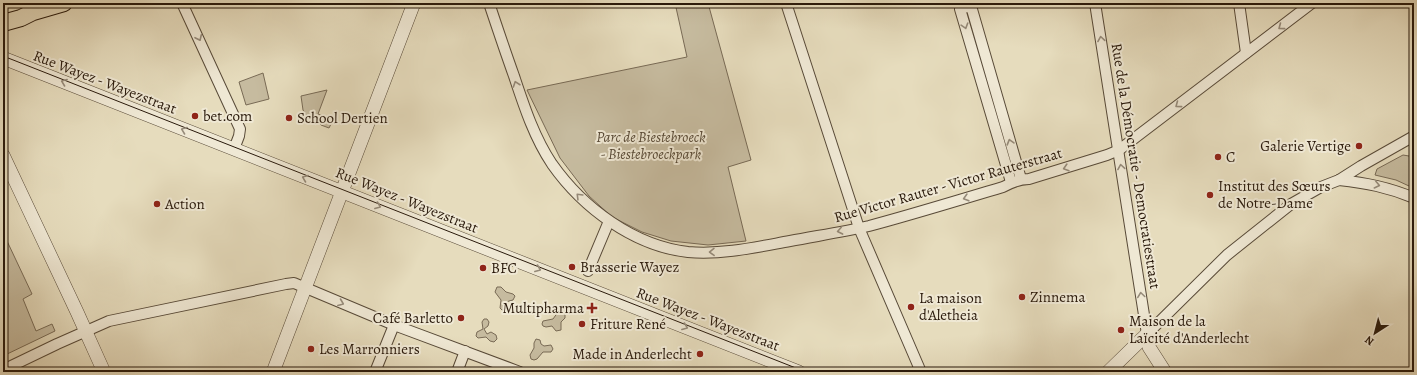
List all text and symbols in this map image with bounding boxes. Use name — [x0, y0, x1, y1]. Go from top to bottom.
one-way arrow — [1279, 22, 1286, 29]
one-way arrow — [960, 23, 969, 30]
one-way arrow — [194, 34, 202, 42]
one-way arrow — [1097, 36, 1106, 42]
street label: Rue de la Démocratie - Democratiestraat — [1107, 42, 1165, 290]
street label: Rue Wayez - Wayezstraat — [30, 45, 180, 119]
one-way arrow — [60, 79, 67, 87]
one-way arrow — [513, 80, 521, 87]
one-way arrow — [1175, 100, 1182, 107]
place label: bet.com — [203, 106, 253, 126]
place label: School Dertien — [297, 108, 388, 128]
marker: bet.com — [190, 111, 200, 121]
marker: School Dertien — [284, 113, 294, 123]
one-way arrow — [181, 126, 188, 134]
park label: Parc de Biestebroeck - Biestebroeckpark — [596, 127, 706, 164]
place label: Galerie Vertige — [1260, 136, 1351, 156]
one-way arrow — [1006, 139, 1015, 146]
marker: Galerie Vertige — [1354, 141, 1364, 151]
street label: Rue Victor Rauter - Victor Rauterstraat — [832, 143, 1064, 227]
place label: C — [1226, 147, 1235, 167]
marker: C — [1213, 152, 1223, 162]
street label: Rue Wayez - Wayezstraat — [333, 162, 481, 238]
one-way arrow — [1063, 163, 1070, 172]
one-way arrow — [1117, 164, 1126, 170]
one-way arrow — [302, 174, 309, 182]
place label: Institut des Sœurs de Notre-Dame — [1218, 176, 1331, 213]
one-way arrow — [1374, 181, 1381, 189]
marker: Institut des Sœurs de Notre-Dame — [1205, 190, 1215, 200]
one-way arrow — [576, 193, 584, 201]
one-way arrow — [962, 193, 969, 202]
place label: Action — [164, 194, 205, 214]
marker: Action — [152, 199, 162, 209]
one-way arrow — [374, 202, 381, 210]
one-way arrow — [837, 227, 843, 235]
one-way arrow — [709, 248, 715, 256]
place label: Brasserie Wayez — [580, 257, 679, 277]
place label: BFC — [491, 258, 517, 278]
marker: Brasserie Wayez — [567, 262, 577, 272]
marker: BFC — [478, 263, 488, 273]
one-way arrow — [535, 265, 542, 273]
street label: Rue Wayez - Wayezstraat — [633, 282, 783, 356]
place label: Zinnema — [1030, 287, 1085, 307]
place label: La maison d'Aletheia — [919, 288, 982, 325]
marker: Zinnema — [1017, 292, 1027, 302]
one-way arrow — [1137, 292, 1146, 299]
one-way arrow — [337, 298, 345, 306]
place label: Multipharma — [503, 298, 584, 318]
marker: La maison d'Aletheia — [906, 302, 916, 312]
marker: Multipharma — [587, 303, 597, 313]
place label: Café Barletto — [373, 308, 453, 328]
place label: Maison de la Laïcité d'Anderlecht — [1129, 311, 1249, 348]
marker: Café Barletto — [456, 313, 466, 323]
north arrow — [1355, 313, 1395, 353]
place label: Friture René — [590, 314, 666, 334]
marker: Friture René — [577, 319, 587, 329]
one-way arrow — [682, 323, 689, 331]
marker: Maison de la Laïcité d'Anderlecht — [1116, 325, 1126, 335]
text: N — [1362, 332, 1377, 349]
place label: Les Marronniers — [319, 339, 420, 359]
marker: Les Marronniers — [306, 344, 316, 354]
place label: Made in Anderlecht — [572, 344, 692, 364]
marker: Made in Anderlecht — [695, 349, 705, 359]

